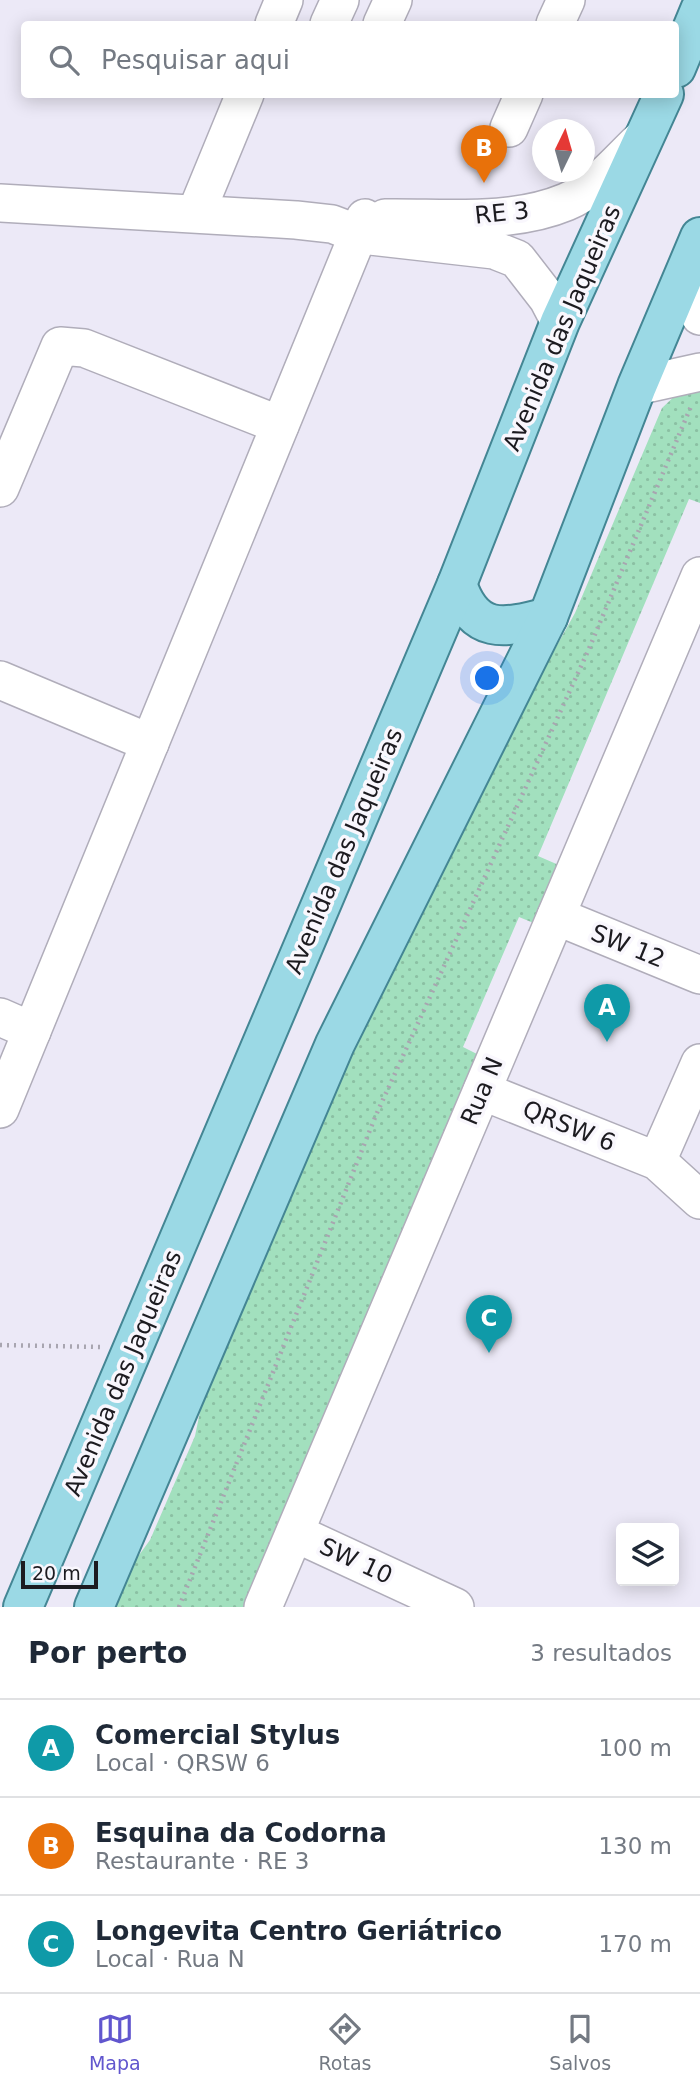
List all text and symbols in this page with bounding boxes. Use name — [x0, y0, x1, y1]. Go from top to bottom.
search box — [21, 21, 679, 98]
icon: search — [45, 41, 83, 79]
text: Pesquisar aqui — [101, 45, 290, 75]
north arrow — [532, 119, 595, 182]
pin: B — [461, 125, 507, 183]
street label: RE 3 — [473, 196, 531, 230]
street label: Avenida das Jaqueiras — [497, 201, 627, 455]
your location — [470, 661, 504, 695]
street label: Avenida das Jaqueiras — [279, 724, 409, 978]
street label: SW 12 — [587, 919, 669, 973]
pin: A — [584, 984, 630, 1042]
street label: Rua N — [455, 1053, 509, 1129]
street label: QRSW 6 — [519, 1095, 619, 1157]
street label: Avenida das Jaqueiras — [58, 1246, 188, 1500]
pin: C — [466, 1295, 512, 1353]
map controls — [616, 1523, 679, 1586]
button: layers — [616, 1523, 679, 1586]
street label: SW 10 — [315, 1532, 397, 1590]
scale bar — [21, 1558, 98, 1590]
text: 20 m — [32, 1562, 81, 1584]
text: Por perto — [28, 1635, 187, 1670]
text: 3 resultados — [530, 1640, 672, 1666]
text: Comercial Stylus — [95, 1720, 340, 1750]
text: A — [42, 1735, 60, 1761]
text: 100 m — [598, 1735, 672, 1761]
text: Local · QRSW 6 — [95, 1750, 270, 1776]
text: Esquina da Codorna — [95, 1818, 387, 1848]
text: B — [42, 1833, 60, 1859]
text: 130 m — [598, 1833, 672, 1859]
text: Restaurante · RE 3 — [95, 1848, 309, 1874]
text: Longevita Centro Geriátrico — [95, 1916, 502, 1946]
text: C — [43, 1931, 59, 1957]
text: 170 m — [598, 1931, 672, 1957]
text: Local · Rua N — [95, 1946, 245, 1972]
tab: Mapa — [89, 2010, 141, 2074]
tab: Rotas — [319, 2010, 371, 2074]
tab: Salvos — [549, 2010, 611, 2074]

